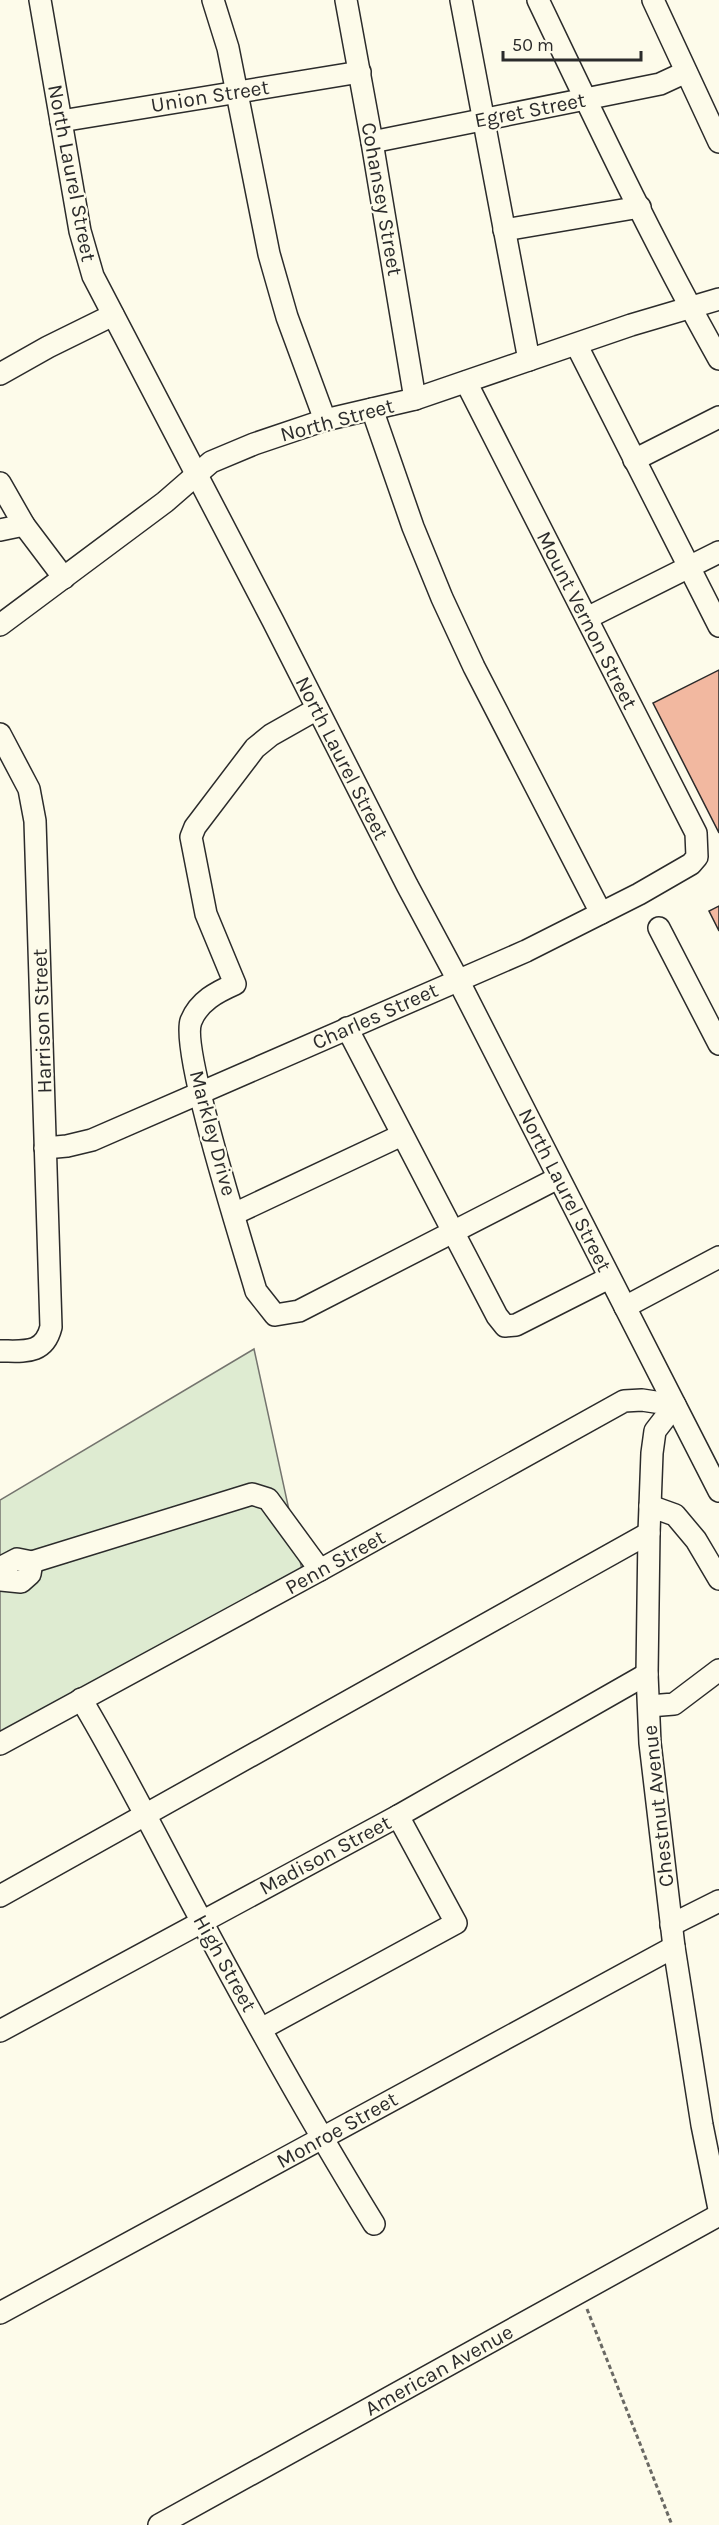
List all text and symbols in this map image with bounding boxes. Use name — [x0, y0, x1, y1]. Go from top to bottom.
scale bar — [503, 24, 641, 62]
text: 50 m — [512, 34, 554, 56]
street label: Union Street — [149, 75, 271, 117]
street label: North Laurel Street — [43, 82, 101, 264]
street label: Egret Street — [472, 87, 588, 133]
street label: Cohansey Street — [357, 120, 407, 278]
street label: North Street — [278, 393, 397, 447]
street label: Mount Vernon Street — [532, 527, 642, 713]
street label: North Laurel Street — [290, 672, 394, 844]
street label: Harrison Street — [27, 948, 57, 1094]
street label: Charles Street — [308, 978, 442, 1054]
street label: Markley Drive — [185, 1067, 241, 1199]
street label: North Laurel Street — [513, 1104, 617, 1276]
street label: Penn Street — [281, 1525, 389, 1599]
street label: Chestnut Avenue — [638, 1724, 678, 1888]
street label: Madison Street — [255, 1810, 395, 1900]
street label: High Street — [188, 1910, 262, 2016]
street label: Monroe Street — [272, 2087, 402, 2173]
street label: American Avenue — [361, 2319, 517, 2421]

